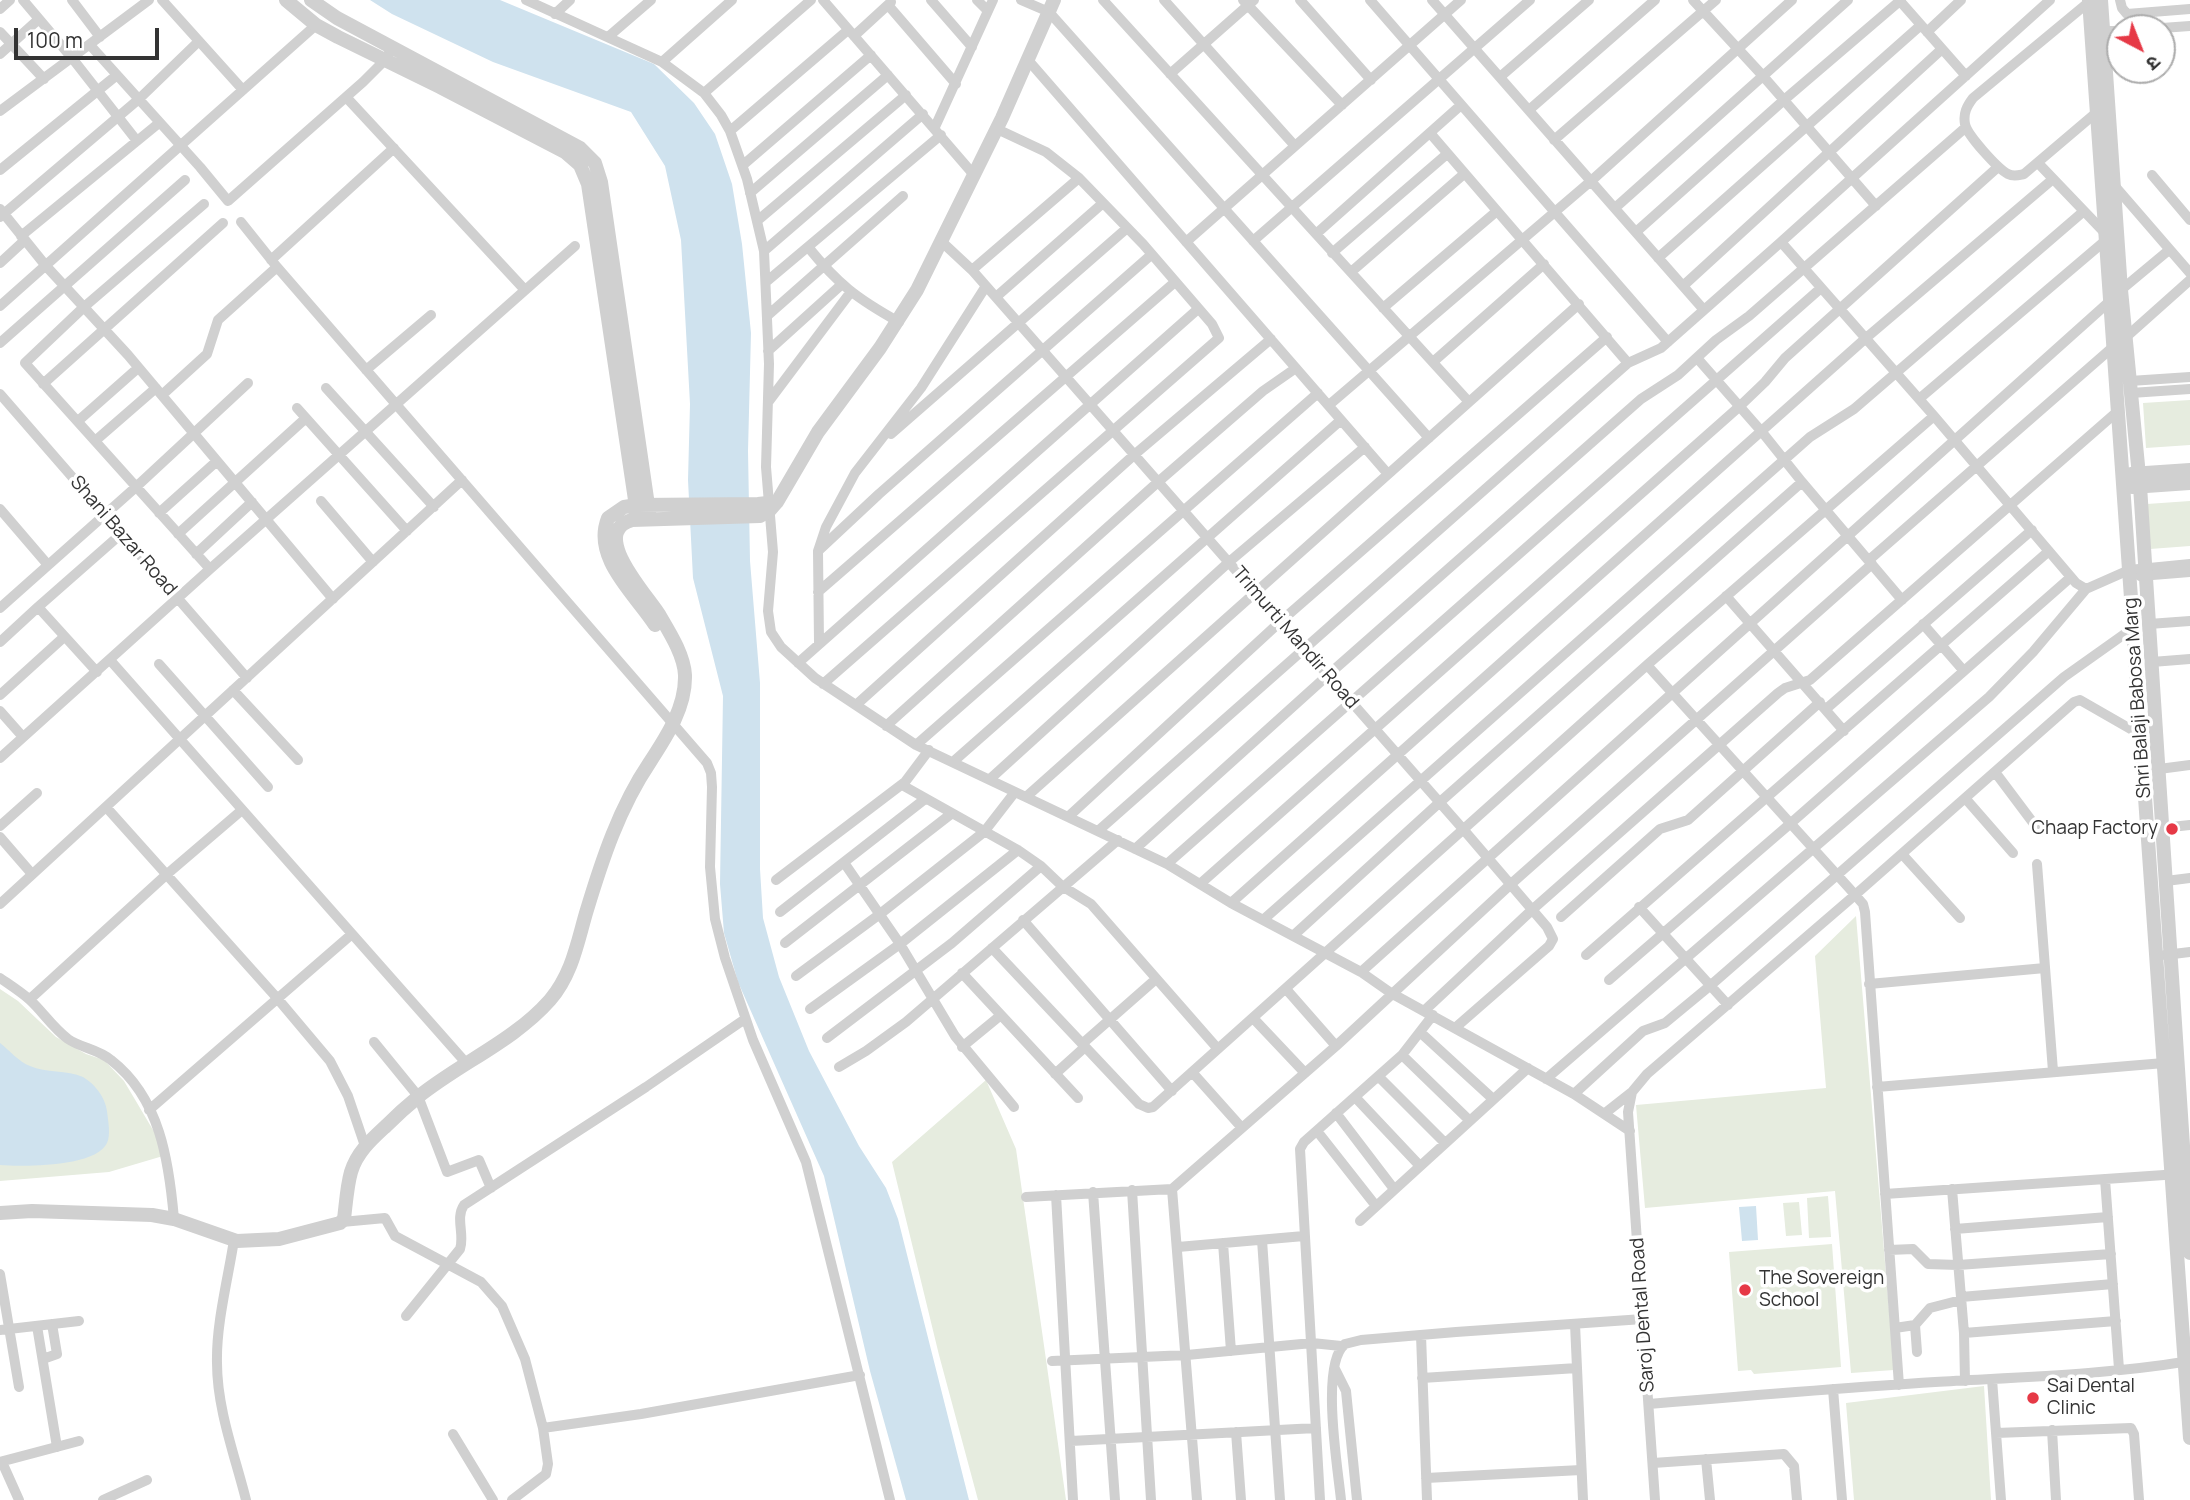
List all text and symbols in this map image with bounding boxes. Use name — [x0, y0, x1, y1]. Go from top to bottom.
scale bar — [18, 14, 163, 58]
north arrow — [2106, 14, 2176, 84]
text: 100 m — [27, 26, 83, 54]
text: उ — [2141, 50, 2167, 77]
street label: Shani Bazar Road — [65, 472, 181, 600]
street label: Trimurti Mandir Road — [1227, 562, 1363, 714]
street label: Shri Balaji Babosa Marg — [2120, 597, 2156, 799]
place label: Chaap Factory — [2031, 818, 2158, 840]
marker: Chaap Factory — [2164, 821, 2180, 837]
street label: Saroj Dental Road — [1626, 1237, 1660, 1393]
place label: The Sovereign School — [1759, 1268, 1884, 1312]
marker: The Sovereign School — [1737, 1282, 1753, 1298]
place label: Sai Dental Clinic — [2047, 1376, 2135, 1420]
marker: Sai Dental Clinic — [2025, 1390, 2041, 1406]

